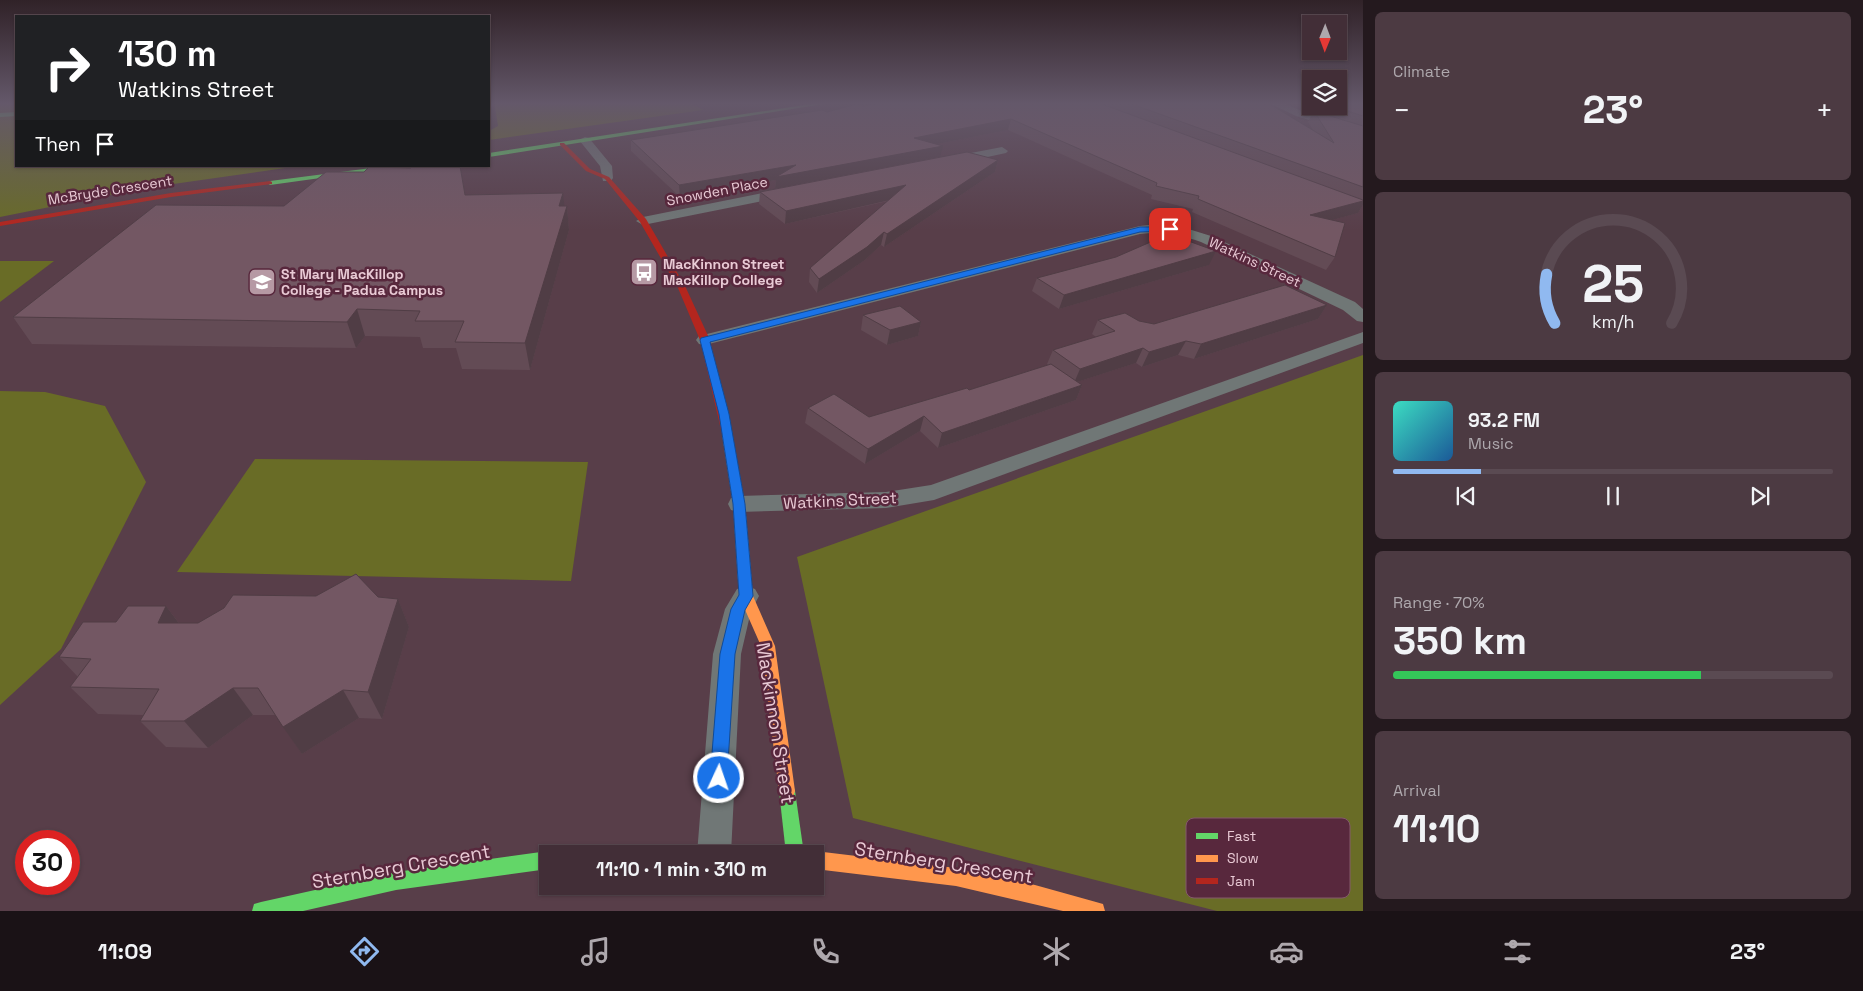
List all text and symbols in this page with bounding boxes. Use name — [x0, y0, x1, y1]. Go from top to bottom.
north arrow — [1302, 15, 1348, 60]
map controls — [1302, 15, 1347, 115]
text: 130 m — [118, 32, 217, 76]
icon: right — [35, 35, 100, 100]
text: Climate — [1393, 61, 1450, 82]
button: layers — [1302, 70, 1347, 115]
text: Watkins Street — [118, 75, 274, 103]
text: 23° — [1583, 86, 1643, 134]
text: − — [1393, 92, 1410, 128]
text: + — [1816, 92, 1833, 128]
icon: arrive — [91, 130, 119, 158]
text: Then — [35, 132, 81, 157]
street label: McBryde Crescent — [47, 171, 173, 209]
street label: Snowden Place — [665, 172, 769, 210]
pin — [1149, 208, 1191, 250]
icon: arrive — [1156, 215, 1184, 243]
street label: Watkins Street — [1206, 233, 1304, 291]
text: 25 — [1582, 251, 1644, 317]
place label: MacKinnon Street MacKillop College — [663, 255, 784, 289]
bus stop icon: MacKinnon Street MacKillop College — [629, 257, 659, 287]
place label: St Mary MacKillop College - Padua Campus — [281, 265, 443, 299]
school or university icon: St Mary MacKillop College - Padua Campus — [247, 267, 277, 297]
text: km/h — [1592, 310, 1634, 333]
text: 93.2 FM — [1468, 408, 1540, 433]
text: Music — [1468, 433, 1514, 454]
icon: previous — [1452, 482, 1480, 510]
icon: pause — [1599, 482, 1627, 510]
icon: next — [1746, 482, 1774, 510]
street label: Watkins Street — [783, 487, 897, 514]
text: Range · 70% — [1393, 592, 1485, 613]
text: 350 km — [1393, 617, 1527, 665]
street label: Mackinnon Street — [750, 641, 801, 806]
position arrow — [692, 751, 744, 803]
text: Arrival — [1393, 780, 1441, 801]
text: 11:10 — [1393, 805, 1480, 853]
legend — [1186, 818, 1350, 898]
text: Fast — [1227, 827, 1256, 845]
speed limit sign: 30 — [15, 830, 80, 895]
street label: Sternberg Crescent — [853, 836, 1035, 889]
street label: Sternberg Crescent — [310, 839, 492, 894]
text: Slow — [1227, 849, 1259, 867]
text: 11:10 · 1 min · 310 m — [596, 857, 767, 882]
text: Jam — [1227, 872, 1255, 890]
icon: directions — [347, 934, 382, 969]
icon: music — [578, 934, 613, 969]
icon: phone — [808, 934, 843, 969]
icon: climate — [1039, 934, 1074, 969]
icon: car — [1269, 934, 1304, 969]
icon: filters — [1500, 934, 1535, 969]
text: 11:09 — [98, 937, 152, 965]
text: 23° — [1730, 937, 1765, 965]

